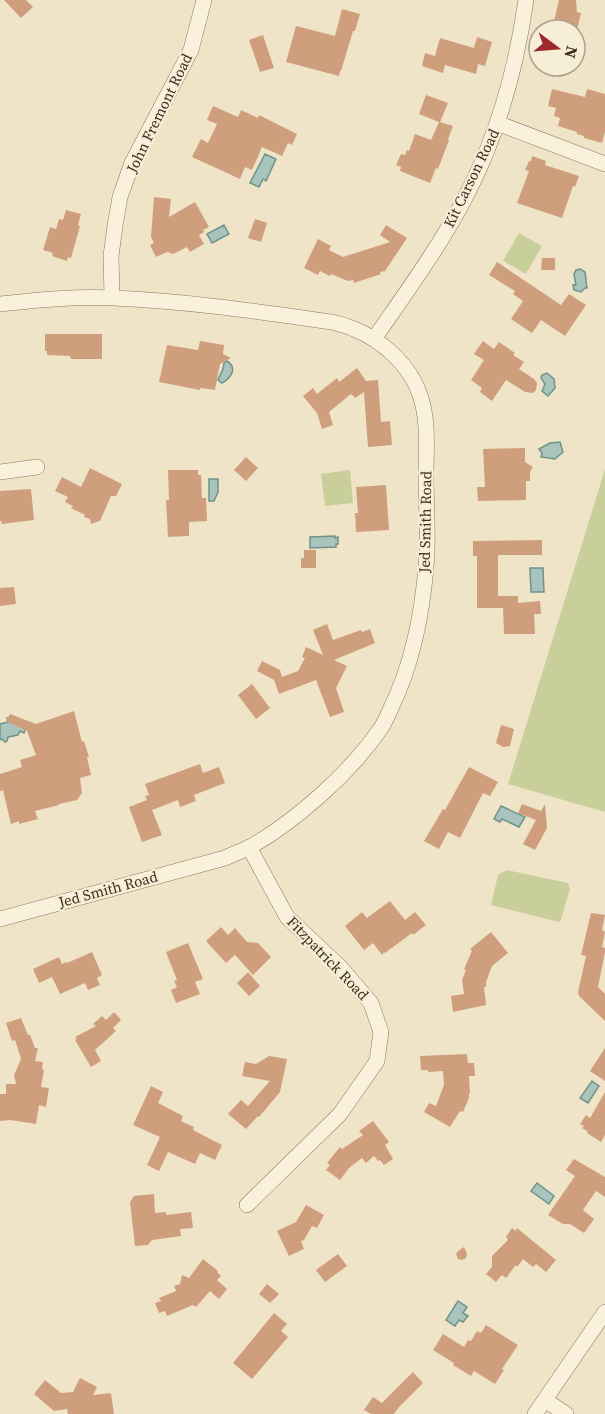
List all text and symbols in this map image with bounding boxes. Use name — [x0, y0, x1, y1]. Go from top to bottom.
north arrow — [527, 18, 587, 78]
text: N — [559, 44, 584, 61]
street label: John Fremont Road — [121, 49, 197, 177]
street label: Kit Carson Road — [438, 125, 504, 231]
street label: Jed Smith Road — [414, 470, 436, 574]
street label: Jed Smith Road — [55, 866, 160, 913]
street label: Fitzpatrick Road — [282, 911, 374, 1005]

